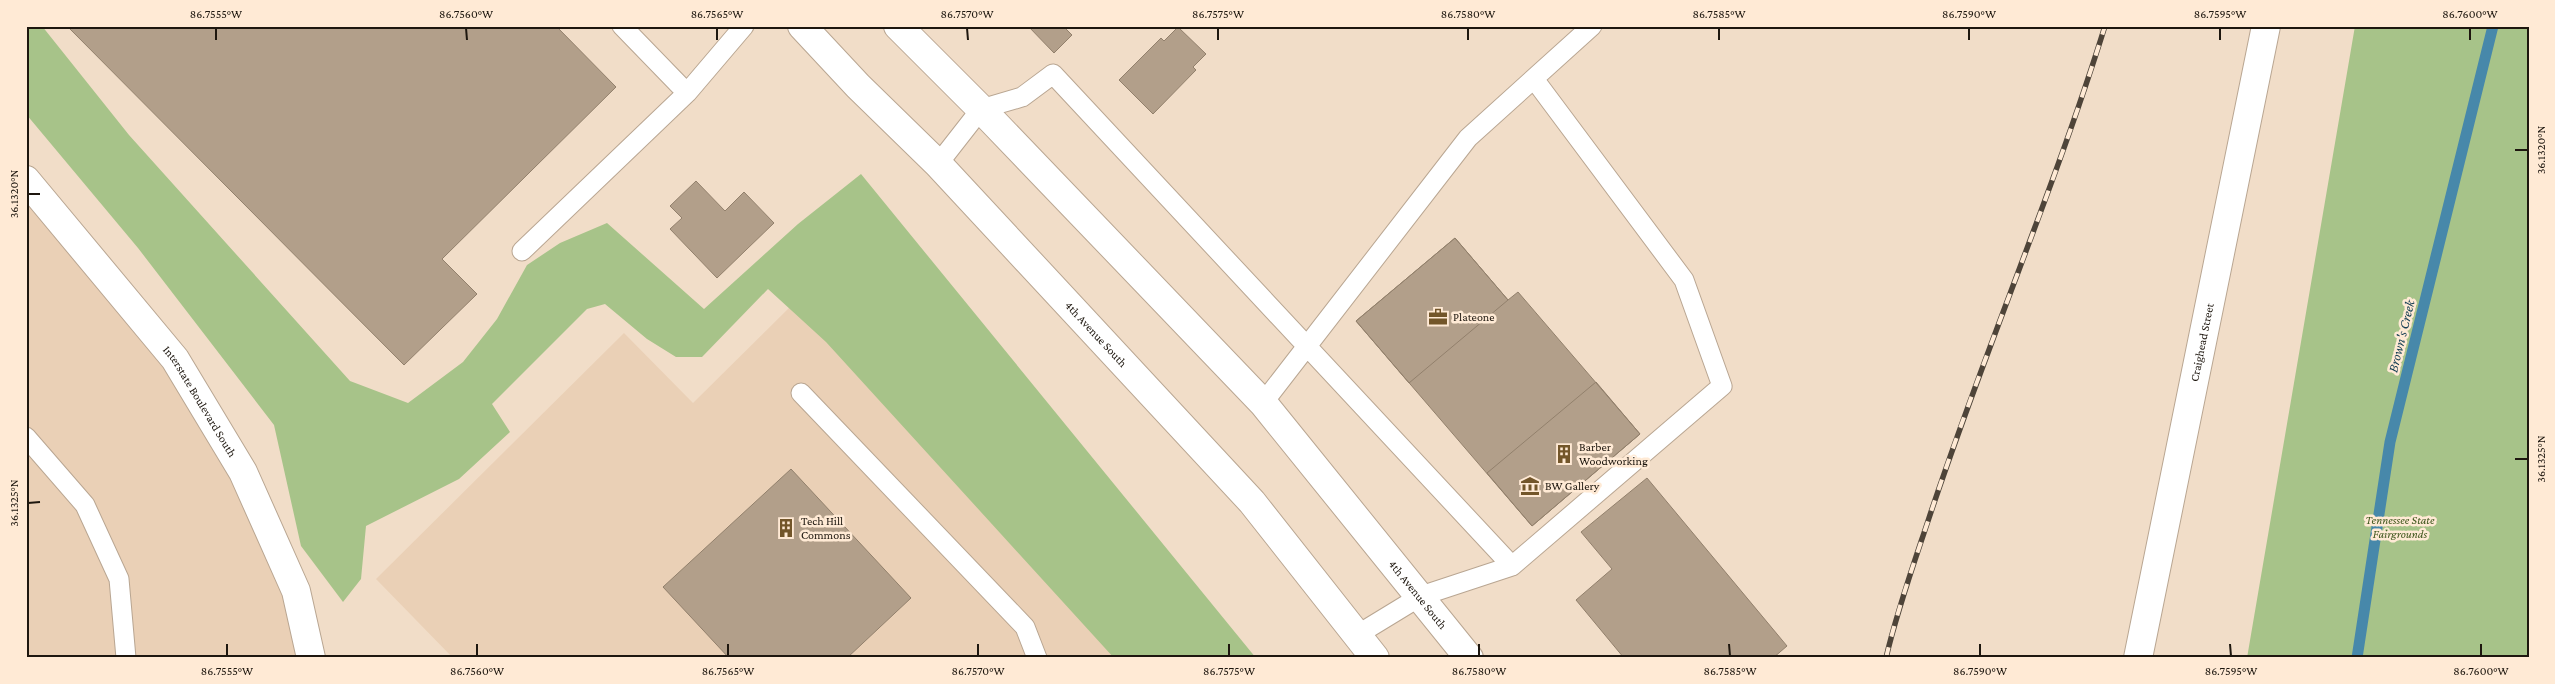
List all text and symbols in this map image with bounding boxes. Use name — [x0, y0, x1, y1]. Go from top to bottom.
text: 86.7555°W — [190, 7, 242, 21]
text: 86.7560°W — [439, 7, 493, 21]
text: 86.7565°W — [691, 7, 743, 21]
text: 86.7570°W — [940, 7, 994, 21]
text: 86.7575°W — [1192, 7, 1244, 21]
text: 86.7580°W — [1441, 7, 1495, 21]
text: 86.7585°W — [1692, 7, 1746, 21]
text: 86.7590°W — [1942, 7, 1996, 21]
text: 86.7595°W — [2194, 7, 2246, 21]
text: 86.7600°W — [2442, 7, 2498, 21]
text: 36.1320°N — [2534, 126, 2548, 174]
text: 36.1320°N — [7, 170, 21, 218]
water label: Brown's Creek — [2384, 297, 2418, 374]
street label: 4th Avenue South — [1062, 298, 1130, 370]
street label: Craighead Street — [2187, 301, 2217, 383]
office icon: Plateone — [1427, 306, 1449, 328]
place label: Plateone — [1453, 310, 1495, 324]
street label: Interstate Boulevard South — [160, 343, 240, 460]
text: 36.1325°N — [2534, 435, 2548, 483]
place label: Barber Woodworking — [1579, 440, 1648, 468]
building icon: Barber Woodworking — [1553, 443, 1575, 465]
museum icon: BW Gallery — [1519, 475, 1541, 497]
text: 36.1325°N — [7, 479, 21, 527]
place label: BW Gallery — [1545, 479, 1600, 493]
park label: Tennessee State Fairgrounds — [2366, 513, 2435, 541]
place label: Tech Hill Commons — [801, 514, 851, 542]
building icon: Tech Hill Commons — [775, 517, 797, 539]
street label: 4th Avenue South — [1386, 557, 1450, 632]
text: 86.7555°W — [201, 664, 253, 678]
text: 86.7560°W — [450, 664, 504, 678]
text: 86.7565°W — [702, 664, 754, 678]
text: 86.7570°W — [951, 664, 1005, 678]
text: 86.7575°W — [1203, 664, 1255, 678]
text: 86.7580°W — [1452, 664, 1506, 678]
text: 86.7585°W — [1703, 664, 1757, 678]
text: 86.7590°W — [1953, 664, 2007, 678]
text: 86.7595°W — [2205, 664, 2257, 678]
text: 86.7600°W — [2453, 664, 2509, 678]

